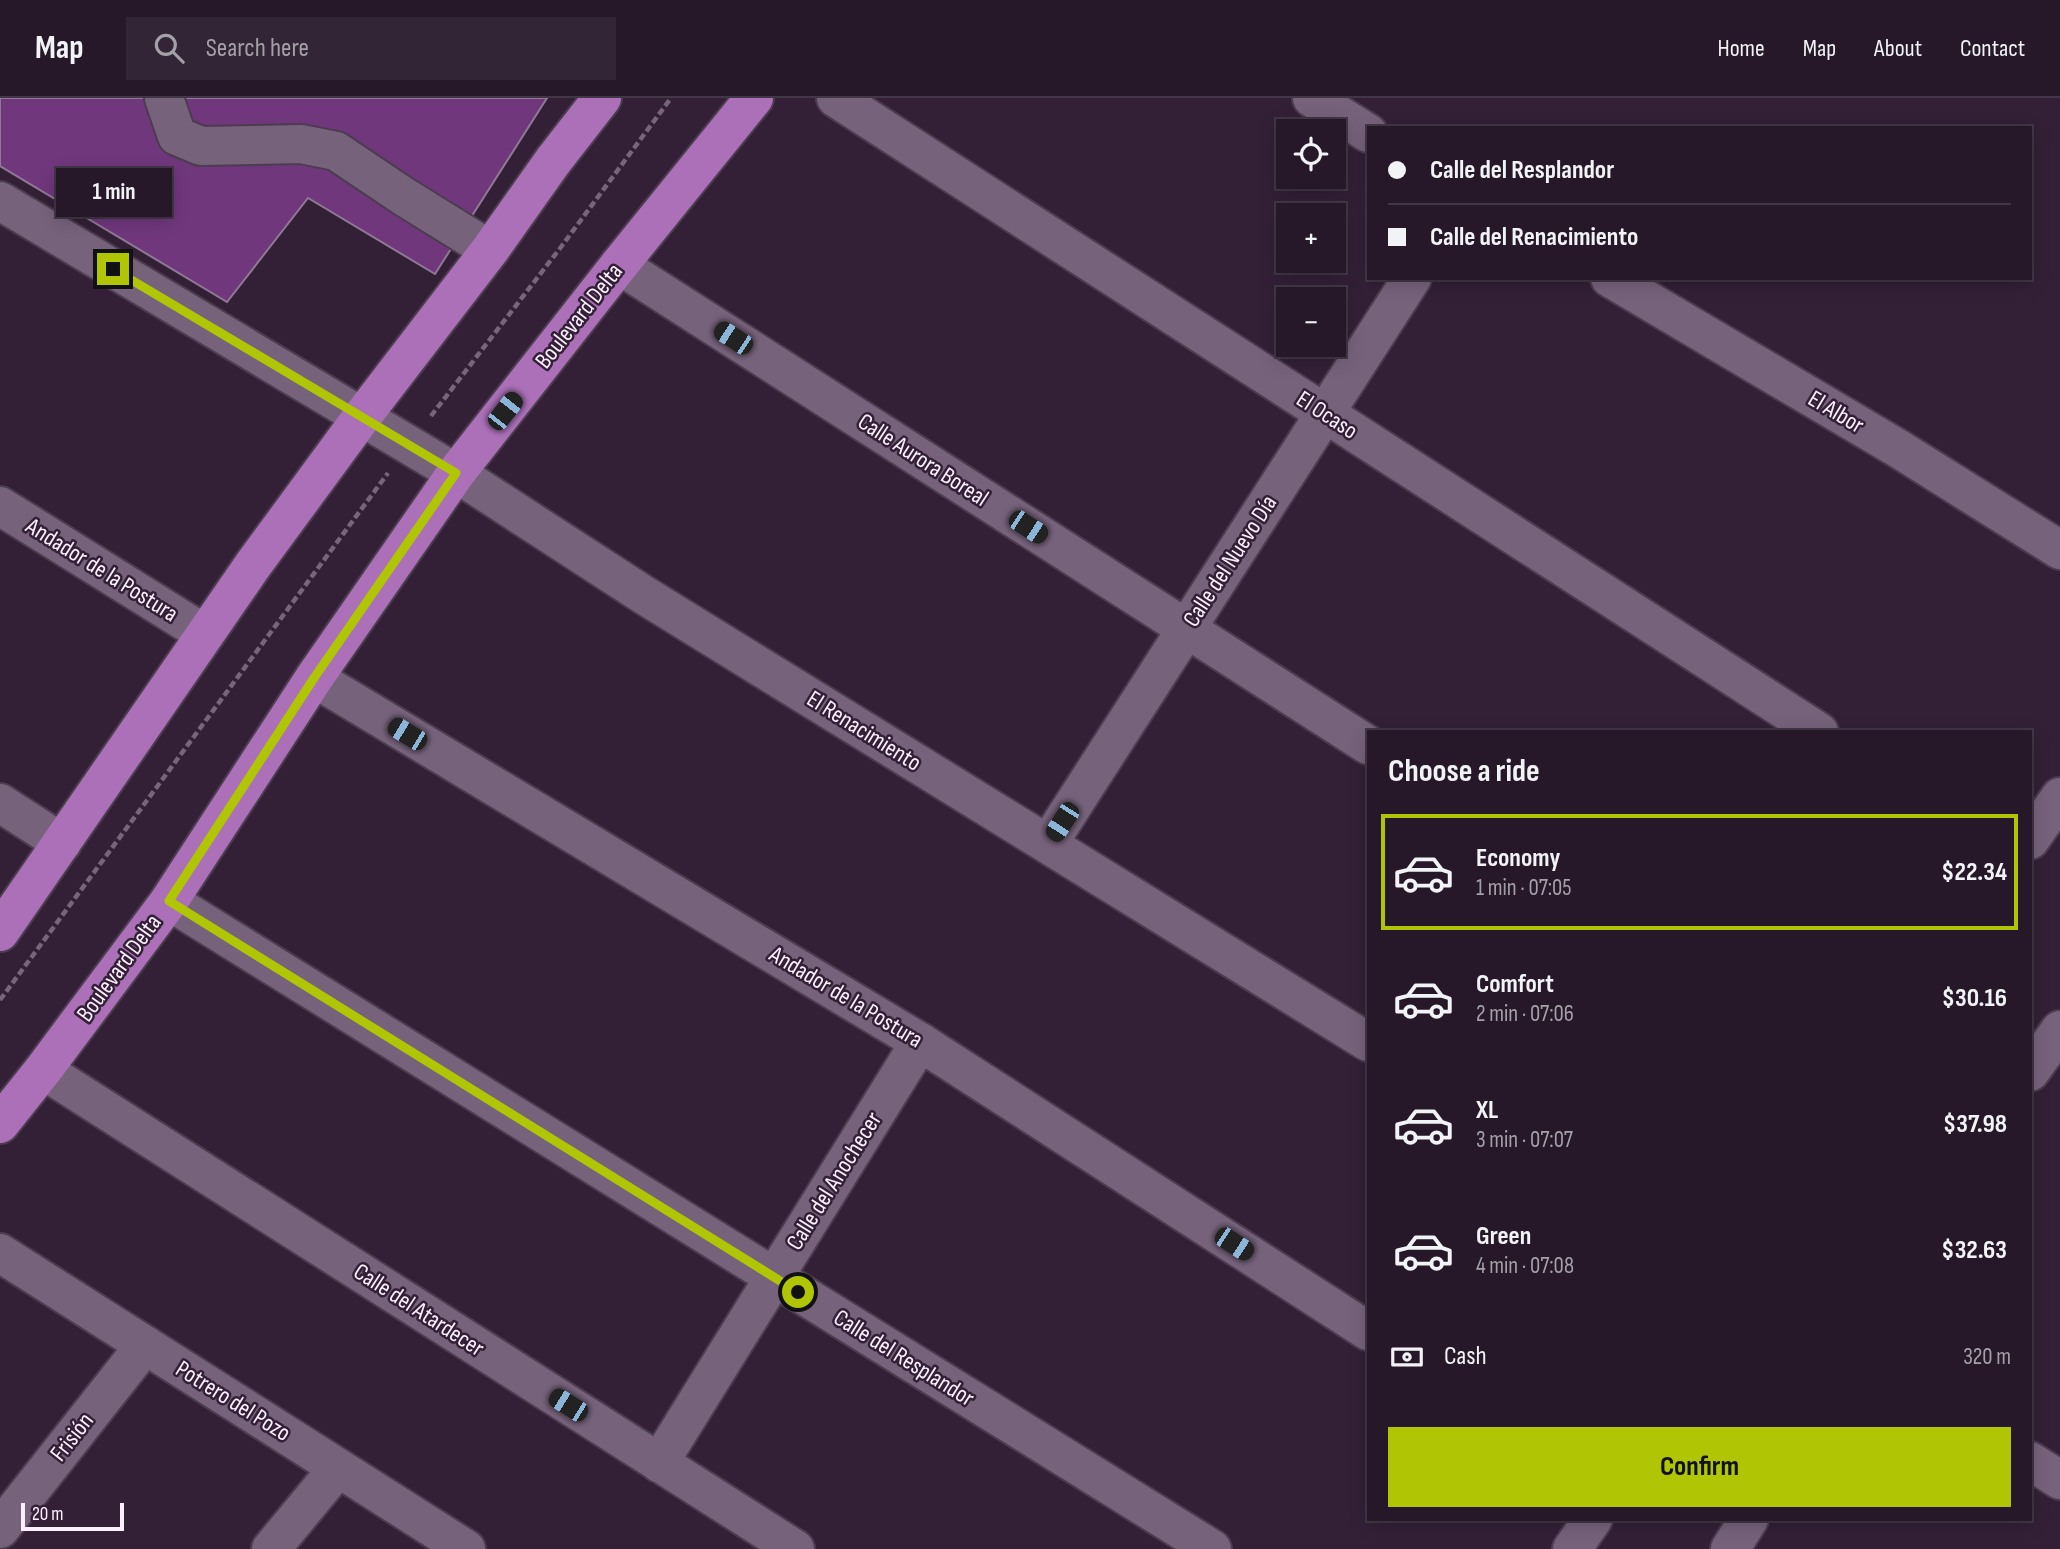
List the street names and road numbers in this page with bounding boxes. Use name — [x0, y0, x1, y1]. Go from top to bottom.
street label: Boulevard Delta — [529, 258, 629, 374]
street label: El Albor — [1803, 384, 1869, 440]
street label: El Ocaso — [1291, 385, 1363, 445]
street label: Calle Aurora Boreal — [852, 407, 994, 513]
street label: Calle del Nuevo Día — [1177, 490, 1283, 632]
street label: Andador de la Postura — [20, 511, 183, 628]
street label: El Renacimiento — [802, 684, 926, 778]
street label: Boulevard Delta — [70, 909, 168, 1027]
street label: Andador de la Postura — [763, 939, 928, 1054]
street label: Calle del Anochecer — [780, 1107, 888, 1255]
street label: Calle del Atardecer — [348, 1257, 490, 1363]
street label: Calle del Resplandor — [828, 1303, 980, 1413]
street label: Potrero del Pozo — [170, 1354, 296, 1448]
street label: Frisión — [44, 1407, 100, 1467]

